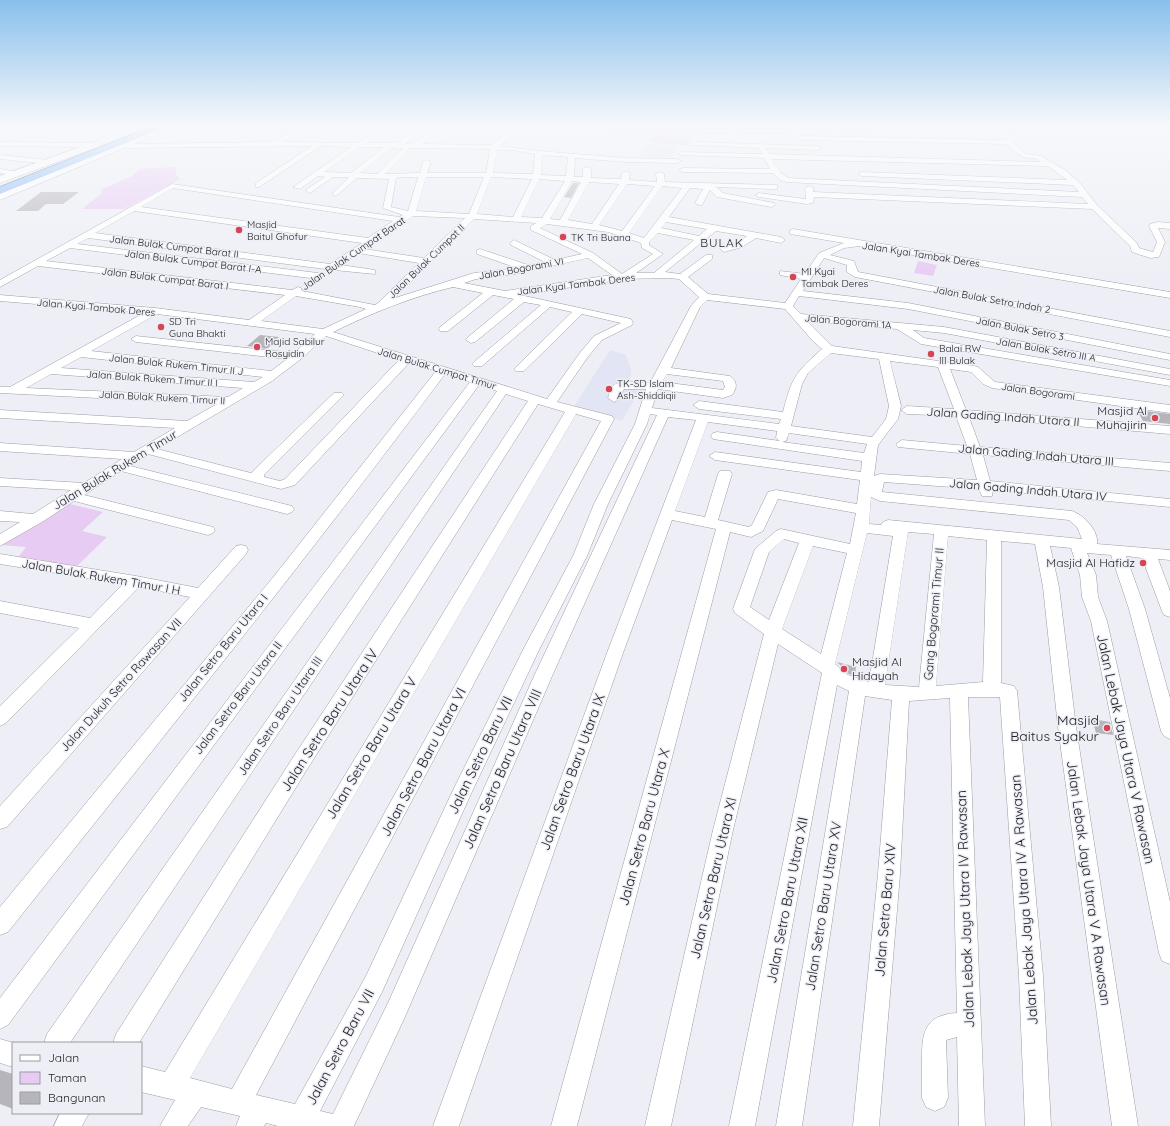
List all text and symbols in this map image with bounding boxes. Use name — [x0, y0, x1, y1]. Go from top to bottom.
street label: Jalan Bulak Cumpat Barat — [299, 213, 408, 293]
place label: Masjid Baitul Ghofur — [247, 218, 308, 243]
street label: Jalan Bulak Cumpat II — [385, 221, 468, 301]
marker: Masjid Baitul Ghofur — [234, 225, 244, 235]
place label: TK Tri Buana — [571, 231, 631, 244]
street label: Jalan Bulak Cumpat Barat II — [108, 232, 239, 261]
marker: TK Tri Buana — [558, 232, 568, 242]
district label: BULAK — [700, 235, 744, 250]
street label: Jalan Kyai Tambak Deres — [861, 239, 981, 270]
street label: Jalan Bulak Cumpat Barat I-A — [124, 247, 263, 276]
street label: Jalan Bogorami VI — [478, 255, 565, 282]
street label: Jalan Bulak Cumpat Barat I — [101, 264, 229, 293]
place label: MI Kyai Tambak Deres — [801, 265, 869, 290]
street label: Jalan Kyai Tambak Deres — [516, 271, 636, 298]
marker: MI Kyai Tambak Deres — [788, 272, 798, 282]
street label: Jalan Bulak Setro Indah 2 — [932, 283, 1052, 316]
street label: Jalan Kyai Tambak Deres — [36, 296, 156, 319]
street label: Jalan Bogorami 1A — [804, 311, 892, 332]
street label: Jalan Bulak Setro 3 — [975, 314, 1065, 343]
place label: SD Tri Guna Bhakti — [169, 315, 225, 340]
marker: SD Tri Guna Bhakti — [156, 322, 166, 332]
street label: Jalan Bulak Setro III A — [995, 334, 1097, 365]
place label: Majid Sabilur Rosyidin — [265, 335, 325, 360]
marker: Majid Sabilur Rosyidin — [252, 342, 262, 352]
place label: Balai RW III Bulak — [939, 342, 981, 367]
street label: Jalan Bulak Cumpat Timur — [376, 344, 498, 393]
marker: Balai RW III Bulak — [926, 349, 936, 359]
street label: Jalan Bulak Rukem Timur II J — [108, 351, 244, 378]
street label: Jalan Bulak Rukem Timur II I — [86, 367, 218, 390]
place label: TK-SD Islam Ash-Shiddiqii — [617, 377, 676, 402]
street label: Jalan Bogorami — [1000, 380, 1076, 403]
marker: TK-SD Islam Ash-Shiddiqii — [604, 384, 614, 394]
street label: Jalan Bulak Rukem Timur II — [98, 388, 226, 407]
place label: Masjid Al Muhajirin — [1096, 403, 1147, 432]
street label: Jalan Gading Indah Utara II — [926, 404, 1080, 429]
marker: Masjid Al Muhajirin — [1150, 413, 1160, 423]
street label: Jalan Bulak Rukem Timur — [50, 426, 180, 513]
street label: Jalan Gading Indah Utara III — [958, 440, 1115, 469]
street label: Jalan Gading Indah Utara IV — [949, 475, 1107, 504]
street label: Gang Bogorami Timur II — [920, 547, 947, 681]
street label: Jalan Bulak Rukem Timur I H — [20, 555, 182, 598]
place label: Masjid Al Hafidz — [1046, 555, 1135, 570]
marker: Masjid Al Hafidz — [1138, 558, 1148, 568]
street label: Jalan Setro Baru Utara I — [174, 591, 271, 705]
street label: Jalan Dukuh Setro Rawasan VII — [57, 615, 185, 754]
street label: Jalan Lebak Jaya Utara V Rawasan — [1093, 632, 1159, 866]
street label: Jalan Setro Baru Utara II — [190, 638, 285, 757]
street label: Jalan Setro Baru Utara IV — [276, 645, 382, 795]
street label: Jalan Setro Baru Utara III — [234, 653, 325, 778]
place label: Masjid Al Hidayah — [852, 654, 902, 683]
marker: Masjid Al Hidayah — [839, 664, 849, 674]
street label: Jalan Setro Baru Utara V — [321, 674, 421, 822]
street label: Jalan Setro Baru Utara VI — [376, 684, 470, 840]
street label: Jalan Setro Baru Utara VIII — [459, 686, 545, 852]
street label: Jalan Setro Baru Utara IX — [535, 691, 609, 853]
street label: Jalan Setro Baru VII — [444, 693, 516, 817]
place label: Masjid Baitus Syakur — [1010, 711, 1100, 745]
marker: Masjid Baitus Syakur — [1102, 723, 1112, 733]
street label: Jalan Setro Baru Utara X — [614, 746, 674, 908]
street label: Jalan Lebak Jaya Utara V A Rawasan — [1063, 759, 1115, 1007]
street label: Jalan Lebak Jaya Utara IV A Rawasan — [1006, 774, 1042, 1026]
street label: Jalan Lebak Jaya Utara IV Rawasan — [952, 790, 978, 1028]
street label: Jalan Setro Baru Utara XI — [686, 795, 740, 961]
street label: Jalan Setro Baru Utara XII — [762, 815, 812, 985]
street label: Jalan Setro Baru Utara XV — [801, 820, 845, 992]
street label: Jalan Setro Baru XIV — [870, 842, 900, 978]
street label: Jalan Setro Baru VII — [302, 986, 378, 1108]
legend — [12, 1042, 142, 1114]
text: Jalan — [48, 1050, 79, 1065]
text: Taman — [48, 1070, 86, 1085]
text: Bangunan — [48, 1090, 105, 1105]

